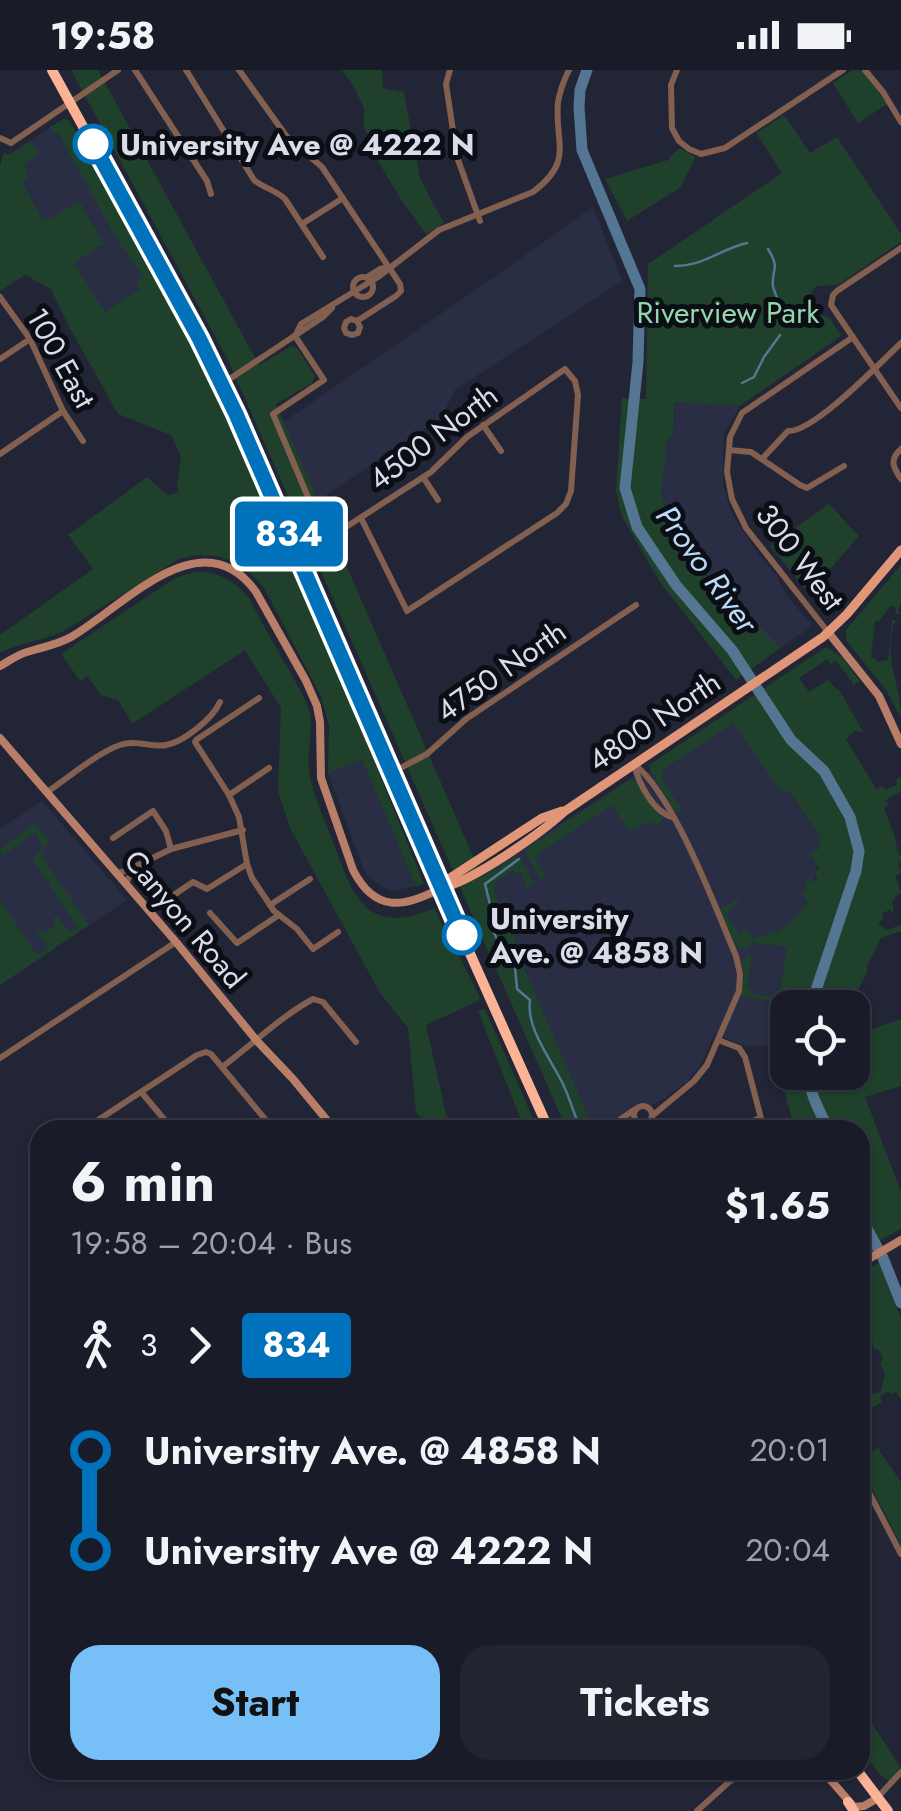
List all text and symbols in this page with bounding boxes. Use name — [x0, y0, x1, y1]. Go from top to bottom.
text: 19:58 — [50, 8, 155, 63]
place label: University Ave @ 4222 N — [120, 123, 475, 166]
marker: University Ave @ 4222 N — [74, 125, 112, 163]
park label: Riverview Park — [637, 291, 820, 334]
street label: 100 East — [16, 300, 107, 417]
street label: 4500 North — [359, 374, 507, 500]
street label: 300 West — [746, 495, 855, 620]
water label: Provo River — [645, 496, 771, 644]
line badge: 834 — [232, 502, 346, 566]
text: 834 — [255, 509, 323, 559]
street label: 4750 North — [427, 610, 575, 732]
street label: 4800 North — [579, 661, 729, 781]
street label: Canyon Road — [114, 840, 256, 998]
place label: University Ave. @ 4858 N — [489, 897, 703, 974]
marker: University Ave. @ 4858 N — [443, 916, 481, 954]
map controls — [770, 990, 870, 1090]
button: locate — [770, 990, 870, 1090]
text: 6 min — [70, 1142, 215, 1222]
text: $1.65 — [725, 1178, 830, 1233]
text: 19:58 – 20:04 · Bus — [70, 1220, 352, 1266]
icon: walk — [70, 1318, 125, 1373]
icon: forward — [172, 1318, 227, 1373]
text: 834 — [262, 1320, 331, 1370]
text: 3 — [140, 1322, 157, 1368]
text: University Ave. @ 4858 N — [144, 1423, 601, 1478]
text: 20:01 — [749, 1427, 830, 1473]
text: University Ave @ 4222 N — [144, 1523, 593, 1578]
text: 20:04 — [745, 1527, 830, 1573]
button: Start — [70, 1645, 440, 1760]
button: Tickets — [460, 1645, 830, 1760]

